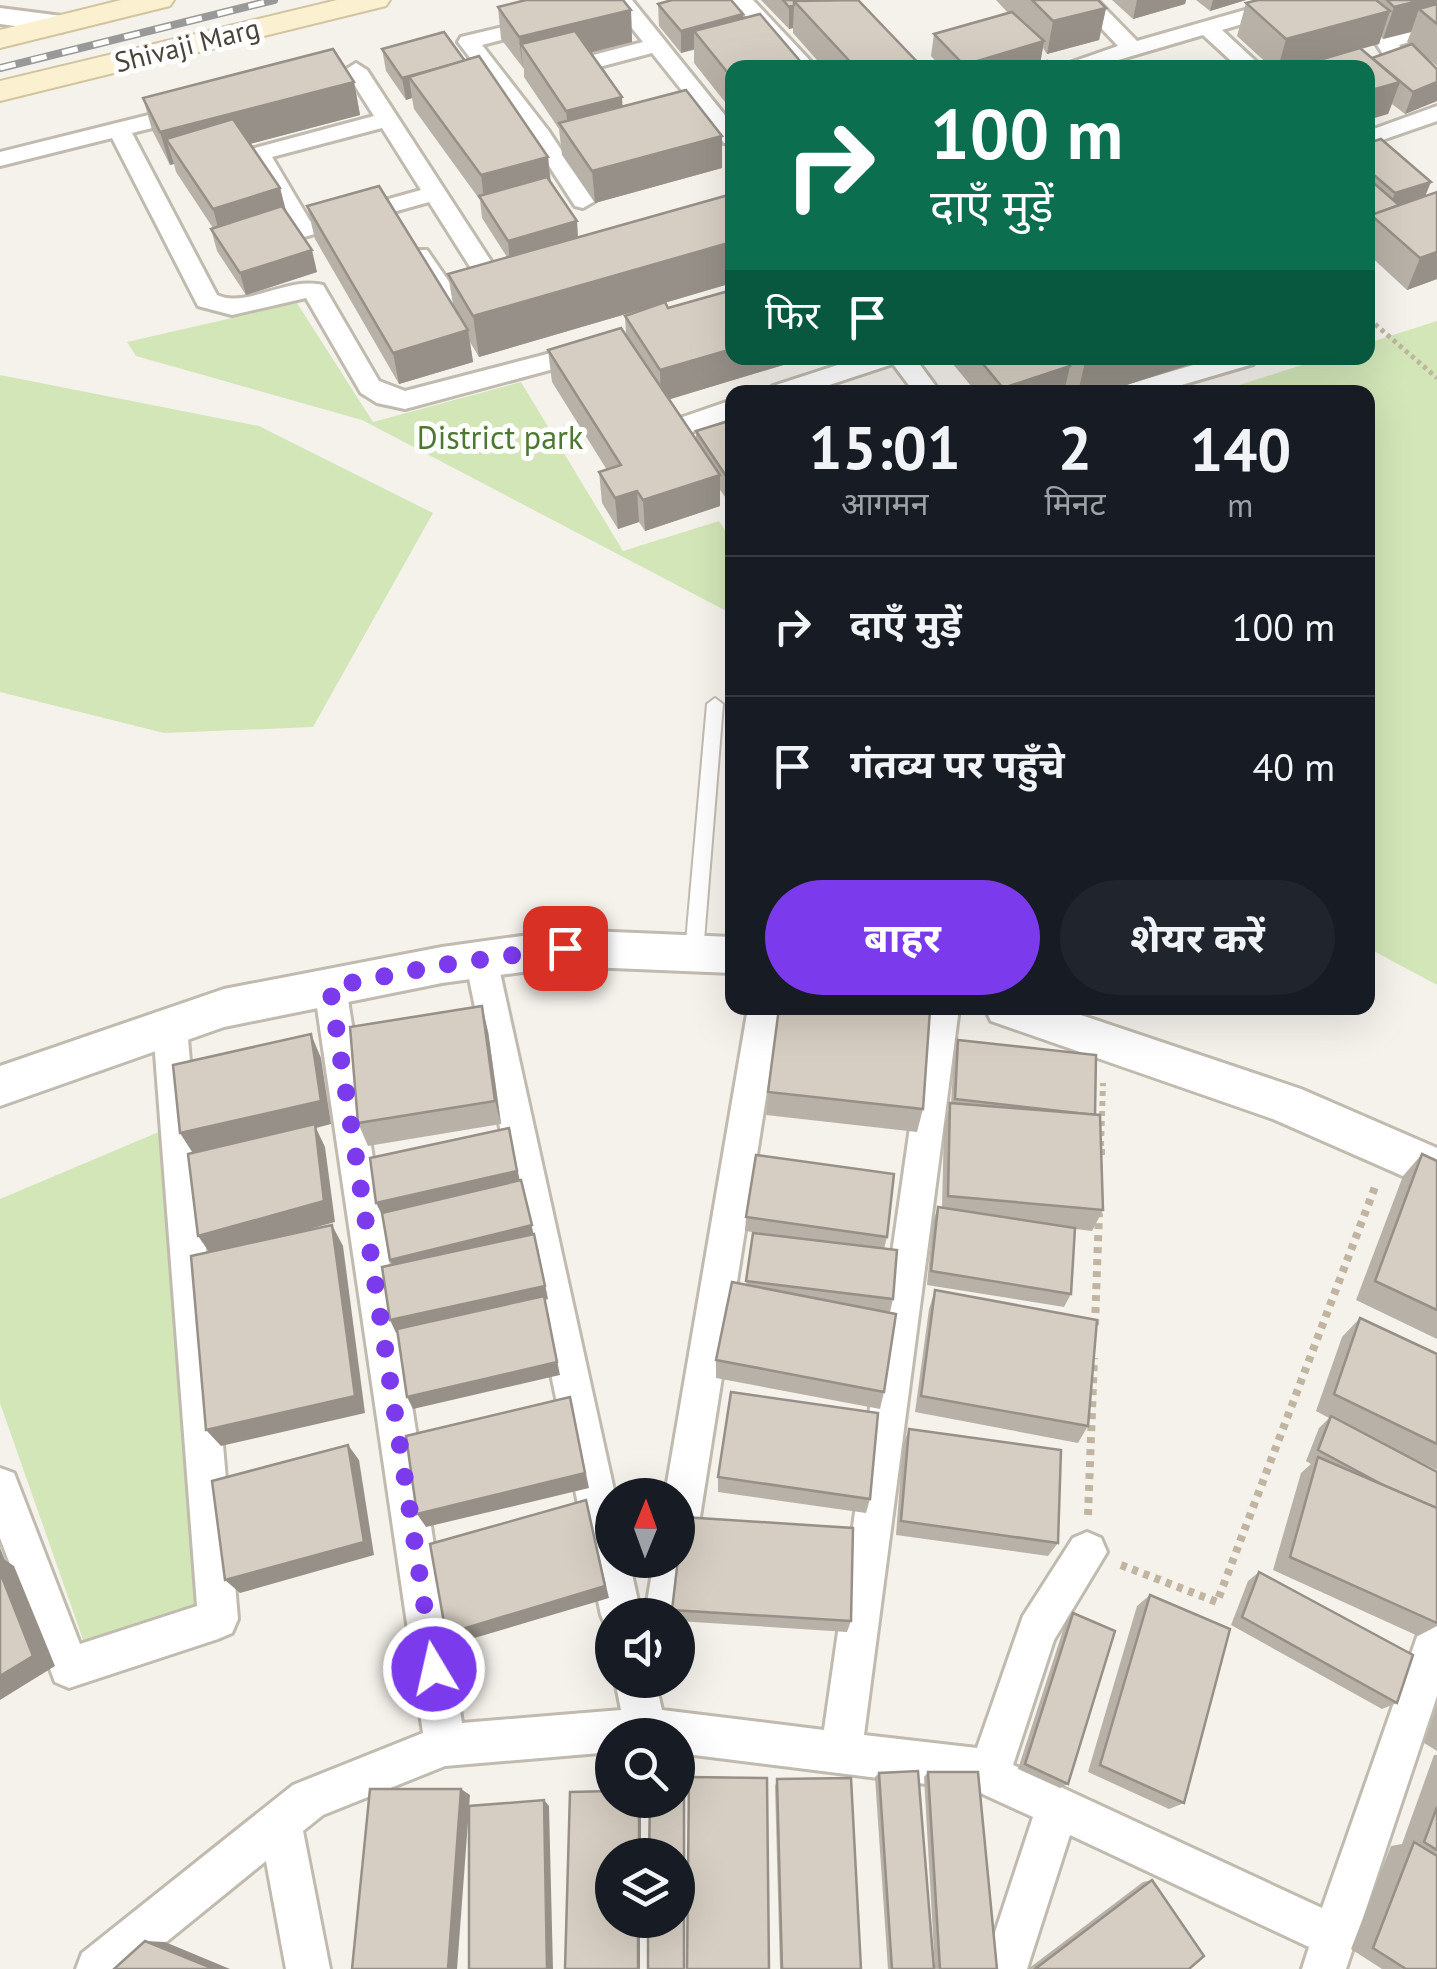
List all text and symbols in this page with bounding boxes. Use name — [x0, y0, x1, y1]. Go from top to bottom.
street label: Shivaji Marg — [111, 9, 263, 80]
text: 100 m — [930, 88, 1123, 178]
icon: right — [765, 100, 895, 230]
text: दाएँ मुड़ें — [930, 176, 1053, 234]
text: फिर — [765, 290, 820, 339]
icon: arrive — [840, 290, 895, 345]
text: 15:01 — [809, 408, 961, 486]
text: 2 — [1058, 408, 1092, 486]
text: 140 — [1189, 410, 1291, 488]
park label: District park — [417, 416, 584, 458]
text: आगमन — [841, 482, 929, 524]
text: मिनट — [1044, 482, 1106, 524]
text: m — [1227, 484, 1253, 526]
icon: right — [765, 599, 820, 654]
text: दाएँ मुड़ें — [850, 599, 962, 648]
text: 100 m — [1232, 602, 1335, 651]
icon: arrive — [765, 739, 820, 794]
text: गंतव्य पर पहुँचे — [850, 739, 1065, 788]
text: 40 m — [1253, 742, 1335, 791]
button: बाहर — [765, 880, 1040, 995]
button: शेयर करें — [1060, 880, 1335, 995]
pin — [523, 906, 608, 991]
icon: arrive — [538, 921, 593, 976]
north arrow — [595, 1478, 695, 1578]
map controls — [595, 1478, 695, 1938]
button: sound — [595, 1598, 695, 1698]
position arrow — [382, 1617, 486, 1721]
button: search — [595, 1718, 695, 1818]
button: layers — [595, 1838, 695, 1938]

